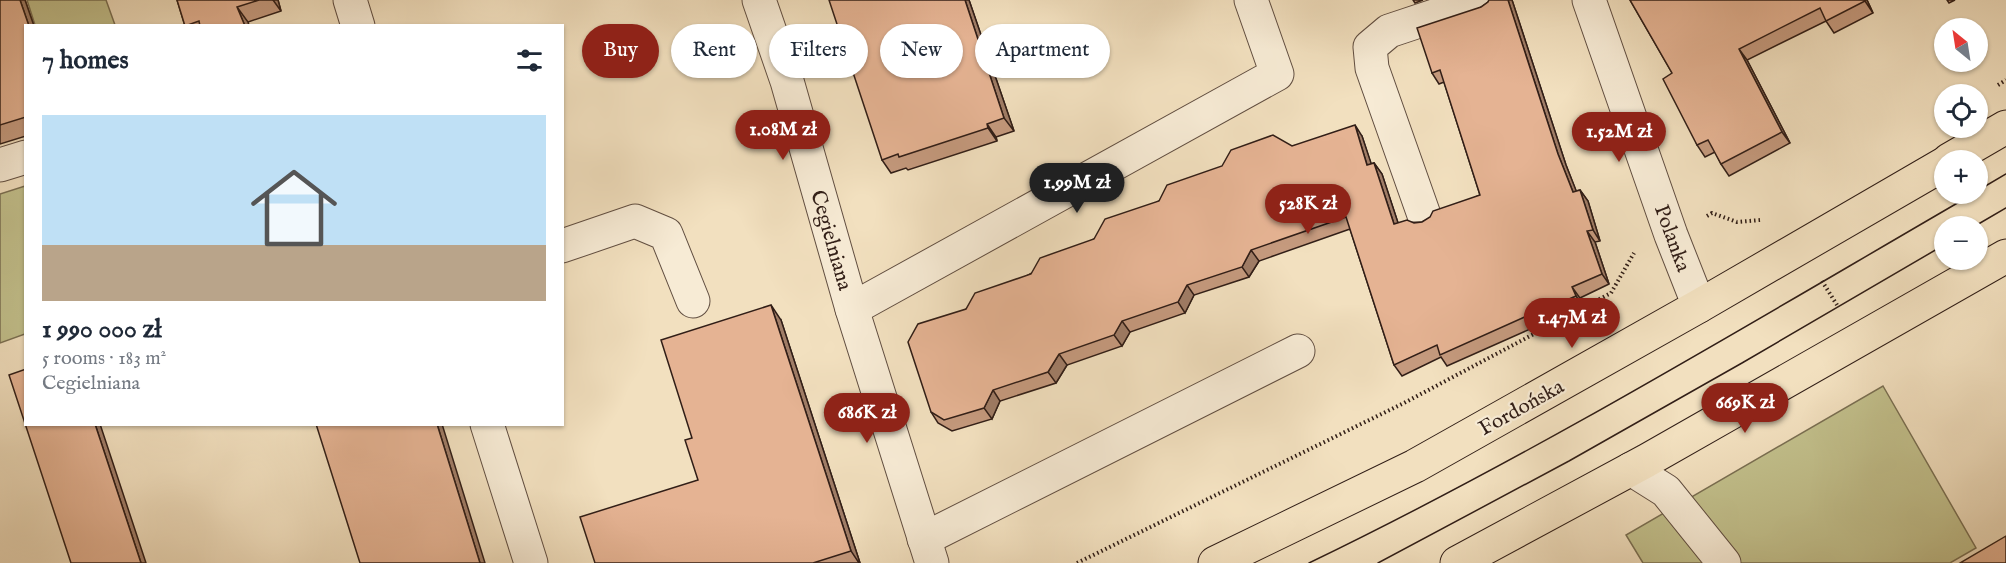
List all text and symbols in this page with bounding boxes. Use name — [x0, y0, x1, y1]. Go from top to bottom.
north arrow — [1934, 18, 1988, 72]
map controls — [1934, 18, 1988, 270]
chip: Buy — [582, 24, 659, 78]
chip: Rent — [671, 24, 757, 78]
chip: Filters — [769, 24, 868, 78]
chip: New — [880, 24, 963, 78]
chip: Apartment — [975, 24, 1110, 78]
text: 7 homes — [42, 44, 129, 77]
icon: filters — [513, 44, 546, 77]
button: locate — [1934, 84, 1988, 138]
pin: 1.08M zł — [721, 110, 845, 161]
pin: 1.52M zł — [1557, 112, 1681, 163]
text: 1.08M zł — [749, 117, 817, 142]
text: 1.52M zł — [1586, 119, 1652, 144]
button: + — [1934, 150, 1988, 204]
icon: home — [240, 154, 348, 262]
pin: 1.99M zł — [1015, 163, 1139, 214]
text: 1.99M zł — [1043, 170, 1111, 195]
pin: 528K zł — [1253, 184, 1363, 235]
street label: Cegielniana — [803, 187, 858, 295]
text: 528K zł — [1279, 191, 1337, 216]
street label: Polanka — [1647, 201, 1696, 277]
button: − — [1934, 216, 1988, 270]
pin: 1.47M zł — [1510, 298, 1634, 349]
text: 1.47M zł — [1538, 305, 1606, 330]
text: 1 990 000 zł — [42, 313, 162, 346]
text: 5 rooms · 183 m² — [42, 346, 166, 371]
text: Cegielniana — [42, 371, 140, 396]
street label: Fordońska — [1474, 373, 1570, 443]
pin: 669K zł — [1690, 383, 1800, 434]
text: 669K zł — [1715, 390, 1775, 415]
pin: 686K zł — [812, 393, 922, 444]
text: 686K zł — [838, 400, 896, 425]

